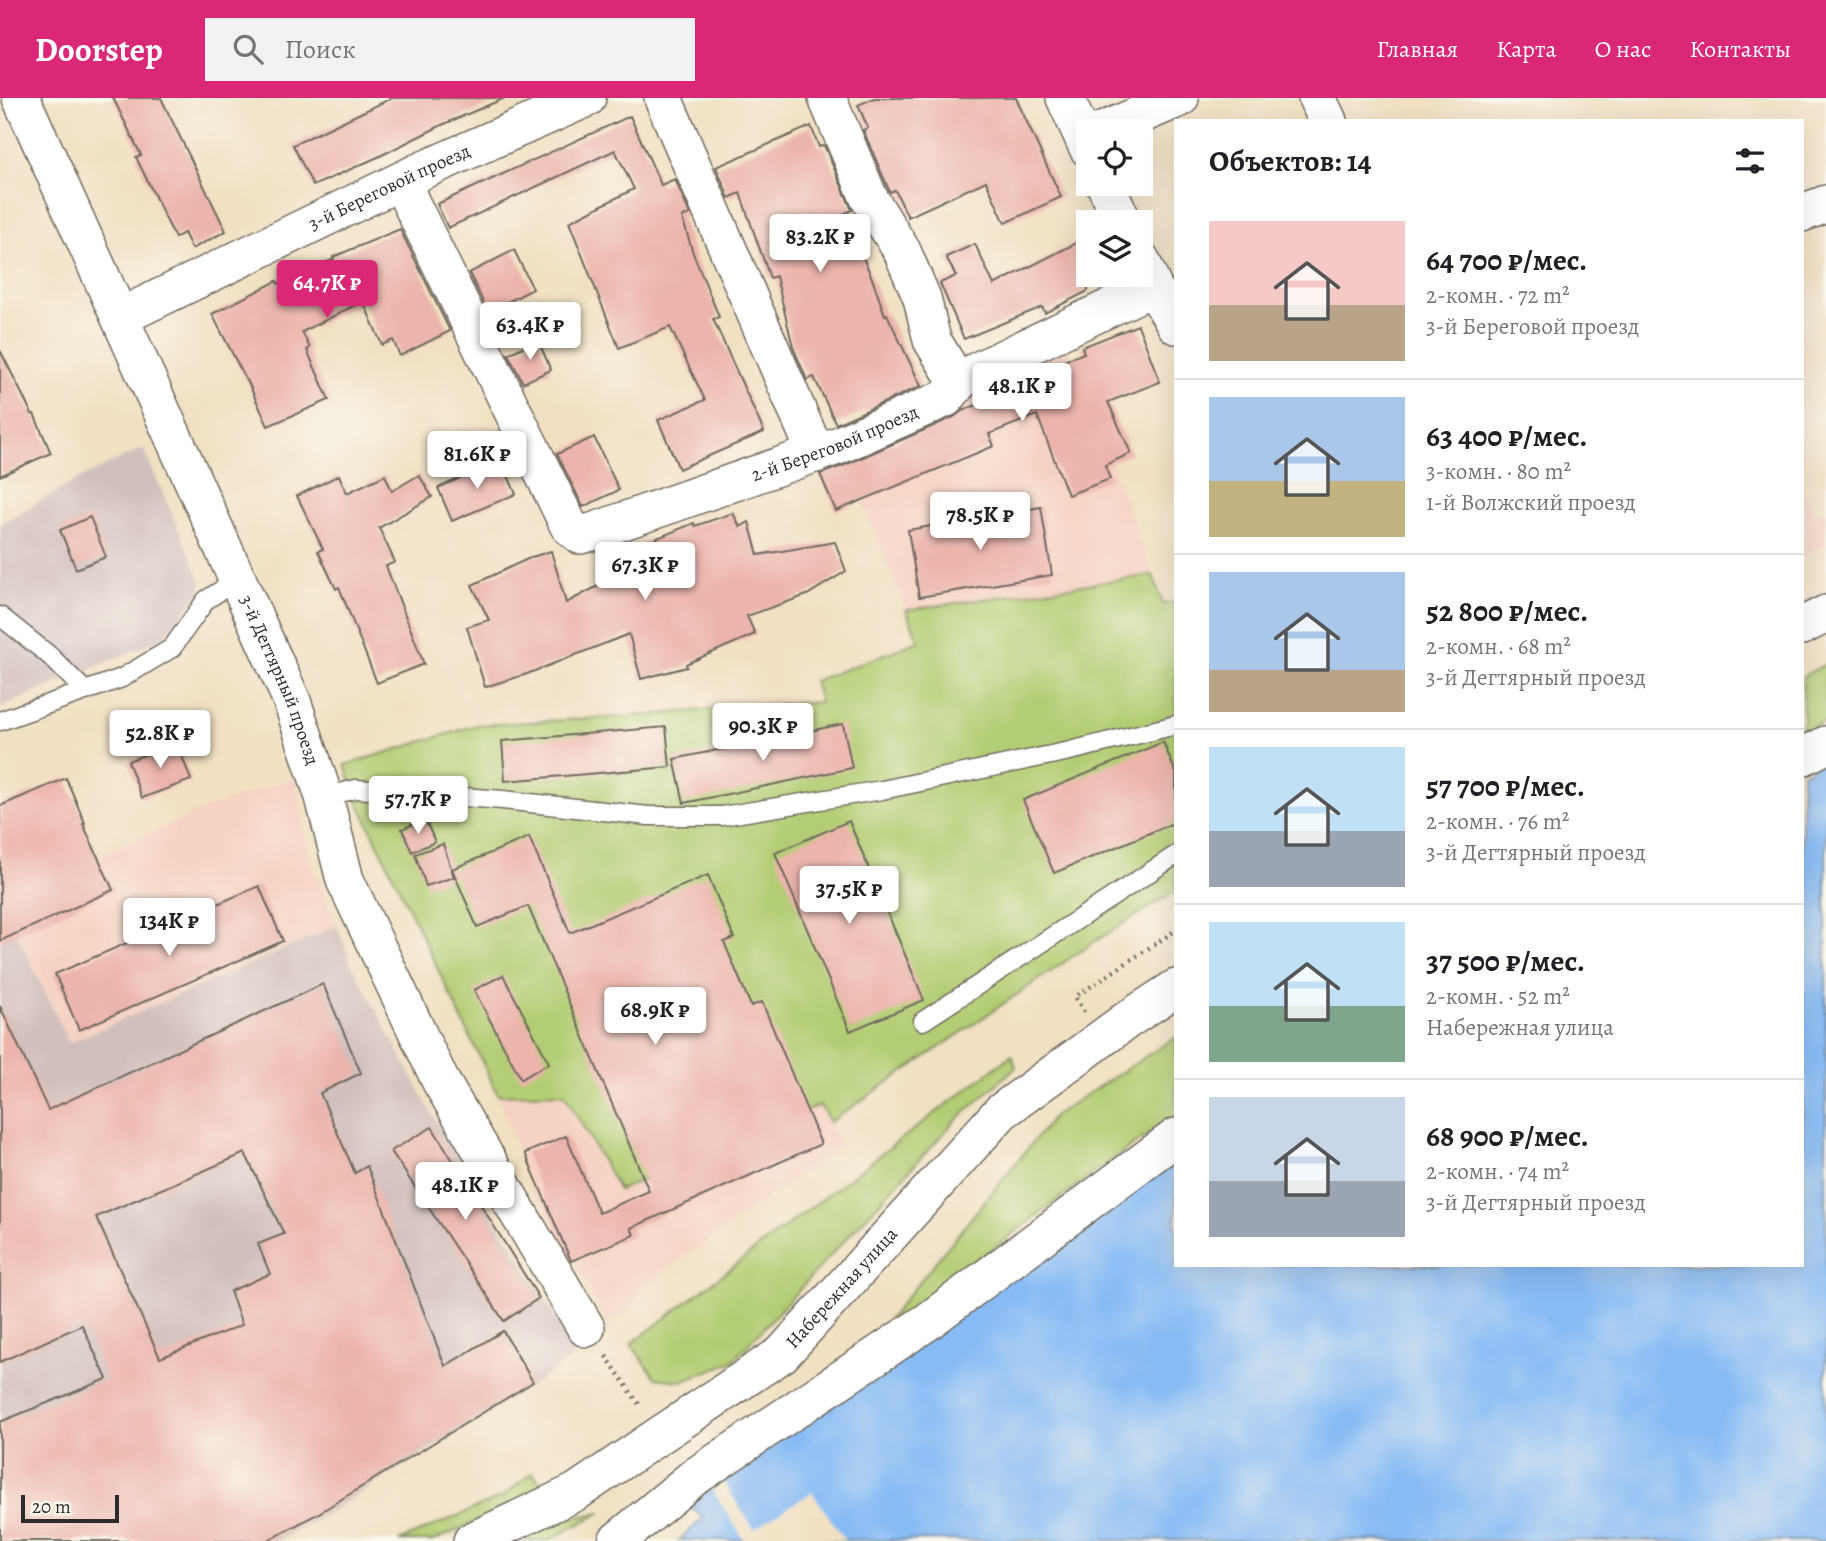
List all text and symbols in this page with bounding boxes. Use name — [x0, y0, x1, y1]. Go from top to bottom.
search box — [205, 18, 695, 81]
text: Doorstep — [35, 27, 163, 72]
icon: search — [229, 30, 267, 68]
text: Поиск — [285, 32, 356, 67]
text: Главная — [1377, 33, 1458, 65]
text: Карта — [1496, 33, 1557, 65]
text: О нас — [1595, 33, 1651, 65]
text: Контакты — [1689, 33, 1791, 65]
map controls — [1076, 119, 1153, 287]
button: locate — [1076, 119, 1153, 196]
street label: 3-й Береговой проезд — [304, 138, 474, 237]
text: Объектов: 14 — [1209, 141, 1371, 181]
icon: filters — [1731, 142, 1769, 180]
button: layers — [1076, 210, 1153, 287]
pin: 83.2K ₽ — [755, 214, 885, 274]
text: 83.2K ₽ — [785, 221, 855, 252]
text: 64 700 ₽/мес. — [1426, 240, 1587, 280]
icon: home — [1265, 249, 1349, 333]
pin: 64.7K ₽ — [262, 260, 392, 320]
text: 64.7K ₽ — [293, 267, 361, 298]
text: 2-комн. · 72 m² — [1426, 280, 1570, 311]
pin: 63.4K ₽ — [465, 302, 595, 362]
text: 63.4K ₽ — [496, 309, 564, 340]
text: 3-й Береговой проезд — [1426, 311, 1639, 342]
pin: 48.1K ₽ — [957, 364, 1087, 423]
text: 48.1K ₽ — [988, 370, 1056, 401]
street label: 2-й Береговой проезд — [748, 399, 922, 488]
text: 63 400 ₽/мес. — [1426, 416, 1587, 456]
icon: home — [1265, 425, 1349, 509]
pin: 81.6K ₽ — [412, 432, 542, 491]
text: 81.6K ₽ — [443, 438, 511, 469]
text: 3-комн. · 80 m² — [1426, 456, 1571, 487]
text: 1-й Волжский проезд — [1426, 487, 1636, 518]
pin: 78.5K ₽ — [915, 492, 1045, 552]
text: 78.5K ₽ — [946, 499, 1014, 530]
pin: 67.3K ₽ — [580, 542, 710, 602]
text: 67.3K ₽ — [611, 549, 679, 580]
street label: 3-й Дегтярный проезд — [233, 591, 325, 768]
text: 52 800 ₽/мес. — [1426, 591, 1588, 631]
icon: home — [1265, 600, 1349, 684]
text: 2-комн. · 68 m² — [1426, 631, 1571, 662]
text: 3-й Дегтярный проезд — [1426, 662, 1646, 693]
pin: 90.3K ₽ — [698, 704, 828, 763]
pin: 52.8K ₽ — [95, 710, 225, 770]
text: 90.3K ₽ — [728, 710, 798, 741]
text: 52.8K ₽ — [125, 717, 195, 748]
text: 57 700 ₽/мес. — [1426, 766, 1585, 806]
icon: home — [1265, 775, 1349, 859]
pin: 57.7K ₽ — [353, 776, 483, 836]
text: 57.7K ₽ — [385, 783, 451, 814]
text: 2-комн. · 76 m² — [1426, 806, 1569, 837]
text: 3-й Дегтярный проезд — [1426, 837, 1646, 868]
pin: 37.5K ₽ — [784, 866, 914, 926]
text: 37.5K ₽ — [816, 873, 882, 904]
pin: 134K ₽ — [112, 898, 226, 958]
text: 134K ₽ — [139, 905, 199, 936]
text: 37 500 ₽/мес. — [1426, 941, 1585, 981]
icon: home — [1265, 950, 1349, 1034]
text: 2-комн. · 52 m² — [1426, 981, 1570, 1012]
pin: 68.9K ₽ — [590, 988, 720, 1047]
text: 68.9K ₽ — [620, 994, 690, 1025]
text: Набережная улица — [1426, 1012, 1614, 1043]
text: 68 900 ₽/мес. — [1426, 1116, 1589, 1156]
icon: home — [1265, 1125, 1349, 1209]
text: 2-комн. · 74 m² — [1426, 1156, 1569, 1187]
pin: 48.1K ₽ — [400, 1162, 530, 1222]
text: 48.1K ₽ — [431, 1169, 499, 1200]
text: 3-й Дегтярный проезд — [1426, 1187, 1646, 1218]
street label: Набережная улица — [780, 1221, 904, 1354]
scale bar — [21, 1492, 119, 1524]
text: 20 m — [32, 1494, 71, 1520]

